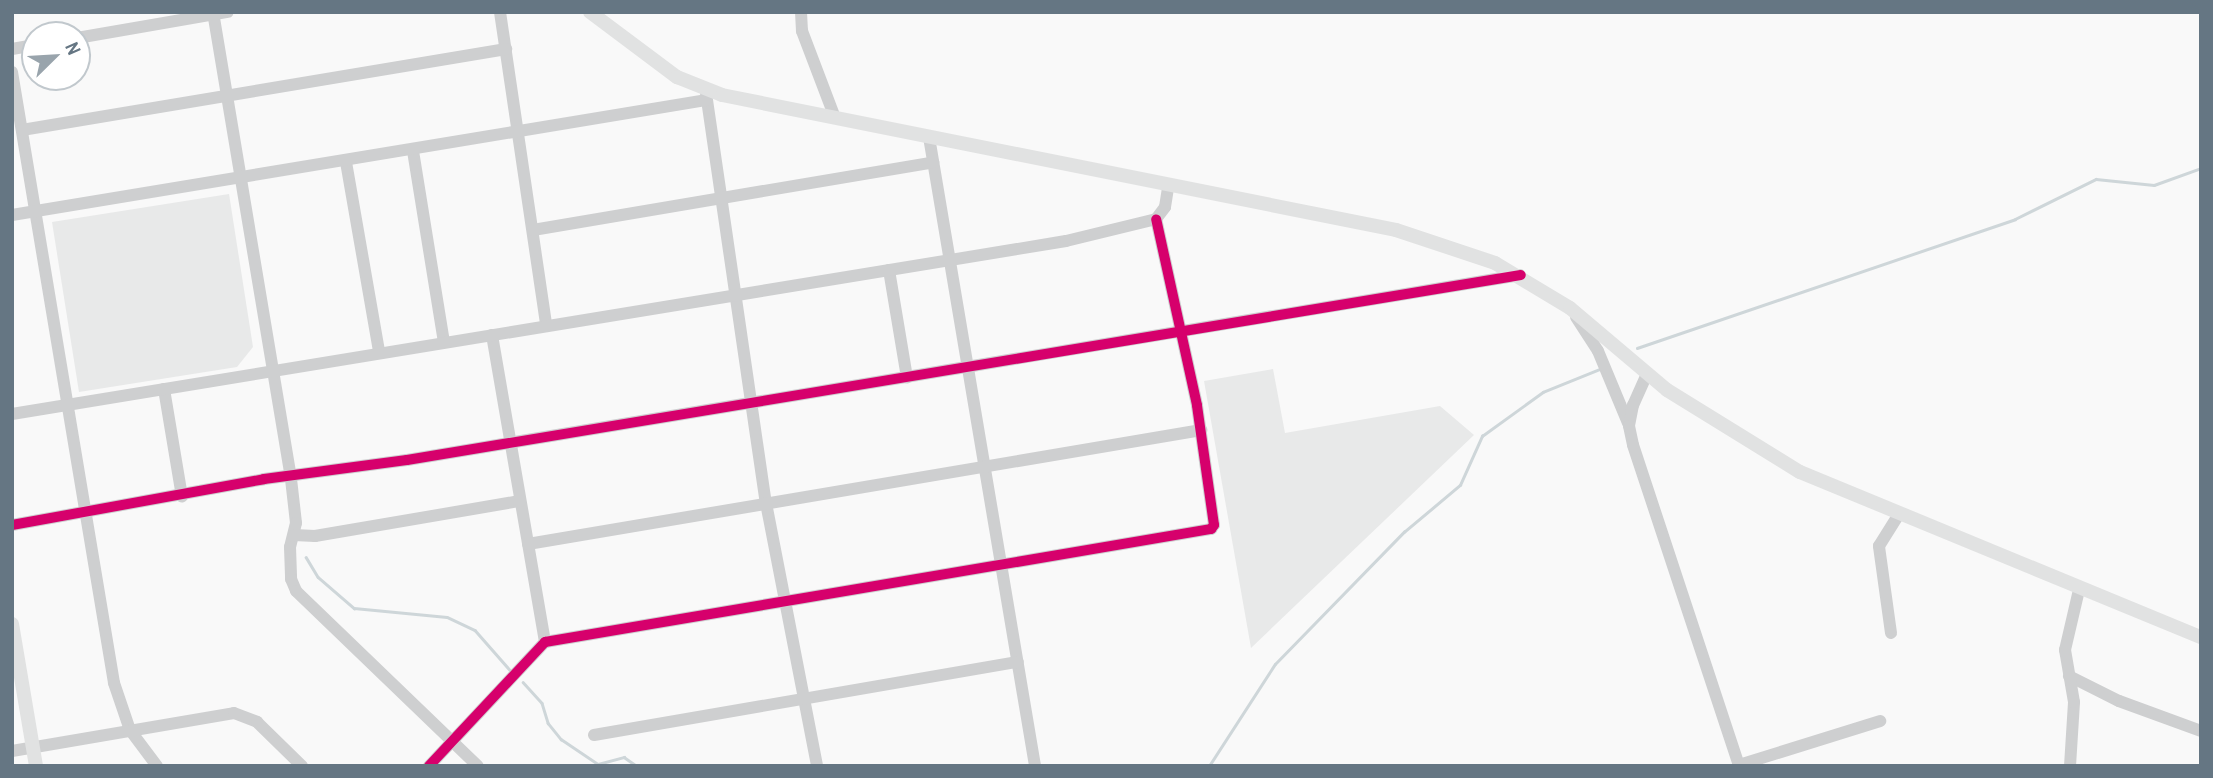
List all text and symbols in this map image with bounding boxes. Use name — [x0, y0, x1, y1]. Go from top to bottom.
north arrow — [21, 21, 91, 91]
text: N — [59, 38, 88, 59]

